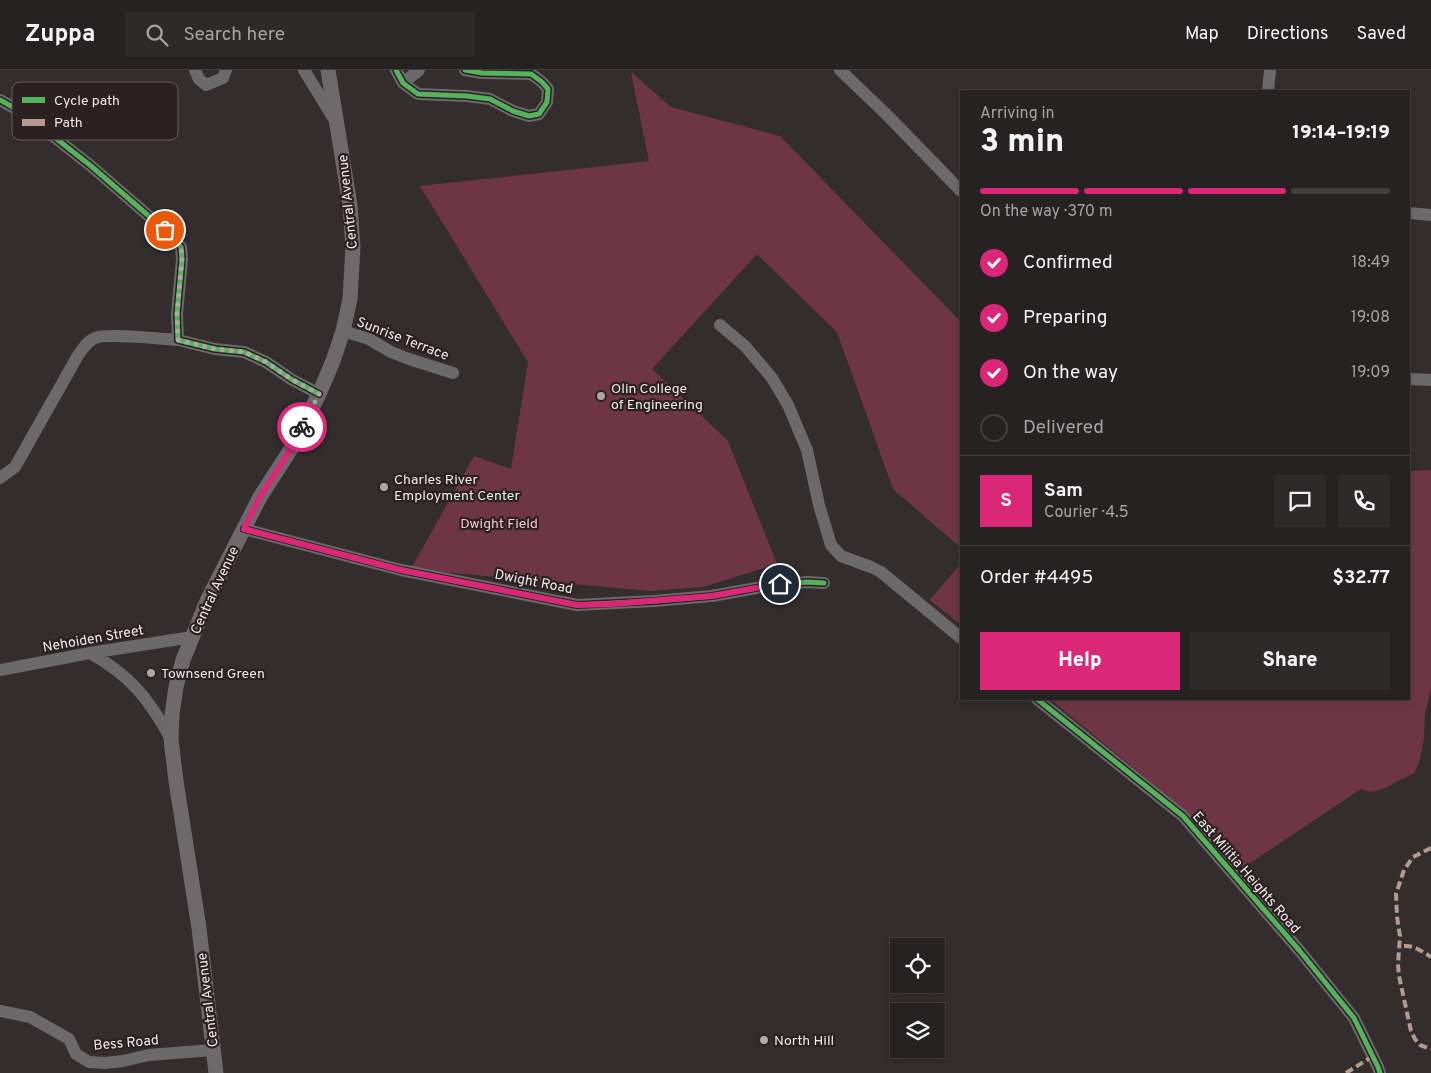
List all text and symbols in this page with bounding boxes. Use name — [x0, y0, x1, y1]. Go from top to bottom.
search box — [125, 12, 475, 57]
text: Zuppa — [25, 20, 95, 50]
icon: search — [143, 21, 171, 49]
text: Search here — [183, 23, 285, 47]
text: Map — [1185, 23, 1219, 46]
text: Directions — [1247, 23, 1329, 46]
text: Saved — [1357, 23, 1406, 46]
legend — [12, 82, 178, 140]
text: Cycle path — [54, 93, 120, 110]
text: Arriving in — [980, 104, 1055, 124]
text: Path — [54, 115, 83, 132]
text: 19:14–19:19 — [1292, 121, 1390, 145]
text: 3 min — [980, 123, 1064, 163]
street label: Central Avenue — [335, 154, 362, 250]
text: On the way · 370 m — [980, 202, 1112, 222]
pin — [144, 209, 186, 251]
icon: bag — [151, 216, 179, 244]
icon: check — [980, 249, 1008, 277]
text: Confirmed — [1023, 251, 1113, 275]
text: 18:49 — [1351, 253, 1390, 273]
icon: check — [980, 304, 1008, 332]
text: Preparing — [1023, 306, 1107, 330]
text: 19:08 — [1351, 308, 1390, 328]
street label: Sunrise Terrace — [354, 314, 451, 365]
icon: check — [980, 359, 1008, 387]
text: On the way — [1023, 361, 1118, 385]
text: 19:09 — [1351, 363, 1390, 383]
place label: Olin College of Engineering — [611, 381, 703, 414]
marker: Olin College of Engineering — [595, 390, 607, 402]
courier — [277, 402, 327, 452]
icon: bike — [288, 413, 316, 441]
text: Delivered — [1023, 416, 1104, 440]
place label: Charles River Employment Center — [394, 472, 521, 505]
button: chat — [1274, 475, 1326, 527]
button: phone — [1338, 475, 1390, 527]
text: Sam — [1044, 479, 1083, 503]
marker: Charles River Employment Center — [378, 481, 390, 493]
text: S — [1000, 489, 1012, 513]
text: Courier · 4.5 — [1044, 503, 1129, 523]
park label: Dwight Field — [460, 516, 538, 533]
street label: Central Avenue — [188, 544, 243, 637]
pin — [759, 563, 801, 605]
text: Order #4495 — [980, 566, 1093, 590]
text: $32.77 — [1333, 566, 1390, 590]
street label: Dwight Road — [493, 567, 574, 598]
icon: home — [766, 570, 794, 598]
street label: Nehoiden Street — [41, 622, 145, 657]
button: Help — [980, 632, 1180, 690]
button: Share — [1190, 632, 1390, 690]
place label: Townsend Green — [161, 666, 265, 683]
marker: Townsend Green — [145, 667, 157, 679]
street label: East Militia Heights Road — [1188, 809, 1303, 937]
map controls — [890, 938, 945, 1058]
button: locate — [890, 938, 945, 993]
street label: Central Avenue — [194, 952, 223, 1048]
button: layers — [890, 1003, 945, 1058]
street label: Bess Road — [93, 1032, 160, 1055]
place label: North Hill — [774, 1033, 834, 1050]
marker: North Hill — [758, 1034, 770, 1046]

